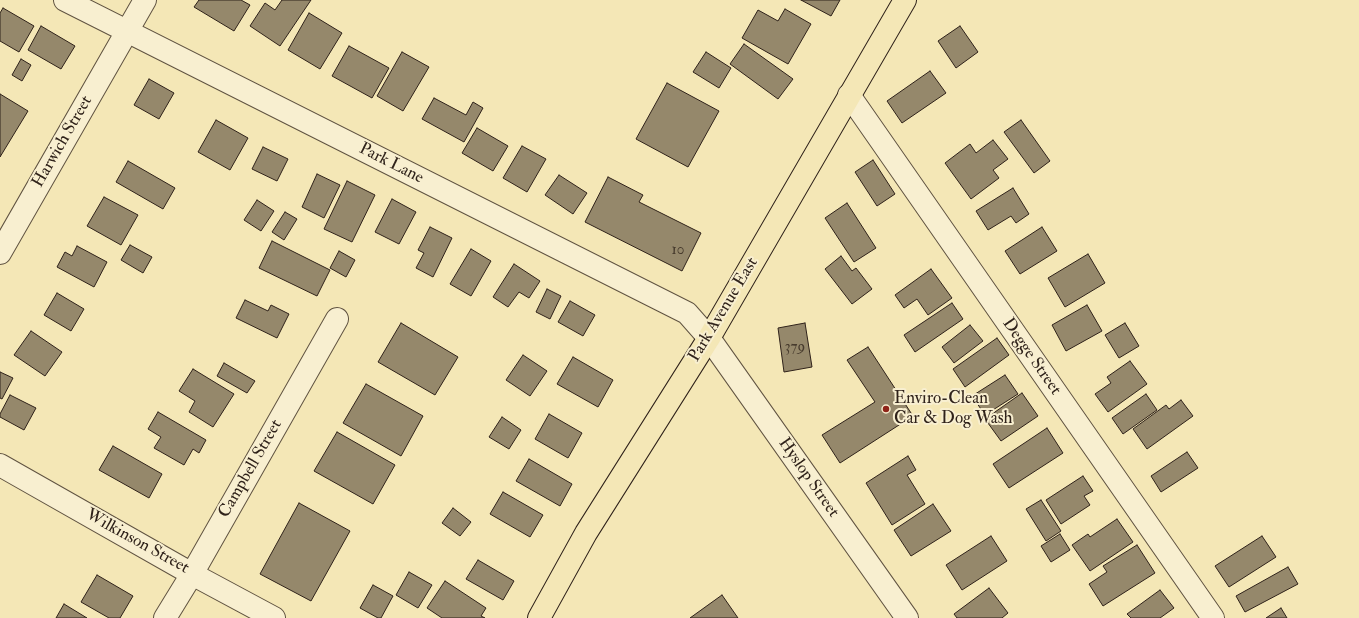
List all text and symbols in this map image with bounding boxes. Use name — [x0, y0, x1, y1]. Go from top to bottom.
street label: Harwich Street — [29, 93, 97, 191]
street label: Park Lane — [355, 139, 427, 189]
house number: 10 — [672, 242, 684, 260]
street label: Park Avenue East — [685, 254, 763, 366]
street label: Degge Street — [997, 315, 1065, 399]
house number: 379 — [785, 339, 805, 357]
place label: Enviro-Clean Car & Dog Wash — [894, 389, 1013, 429]
marker: Enviro-Clean Car & Dog Wash — [881, 404, 891, 414]
street label: Campbell Street — [215, 416, 287, 522]
street label: Hyslop Street — [773, 434, 843, 522]
street label: Wilkinson Street — [82, 505, 192, 579]

